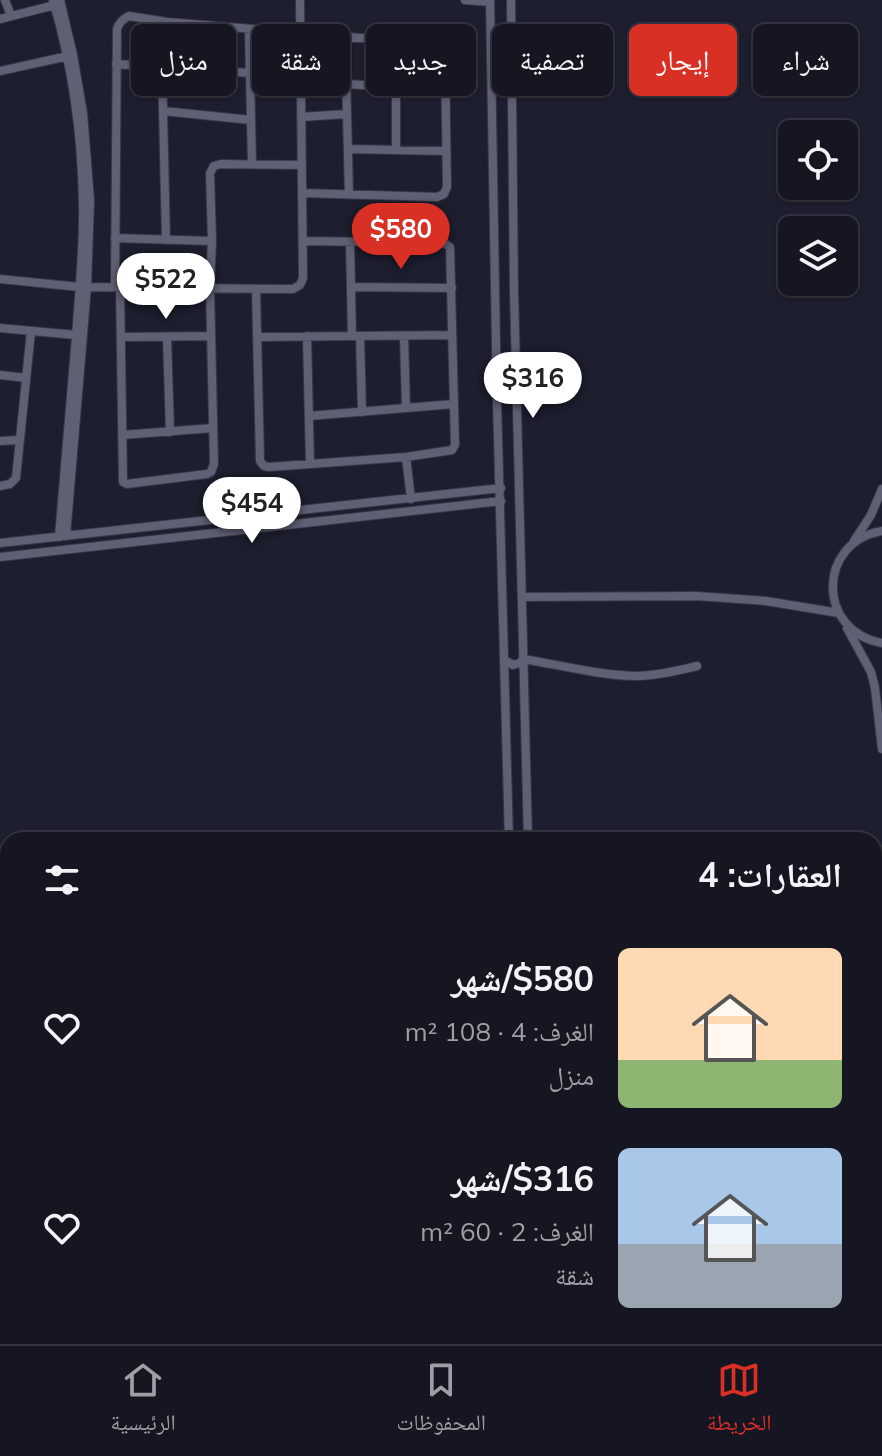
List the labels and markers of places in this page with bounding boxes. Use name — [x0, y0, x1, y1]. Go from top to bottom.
pin: $580 — [354, 203, 448, 271]
pin: $522 — [119, 253, 213, 321]
pin: $316 — [486, 352, 580, 420]
pin: $454 — [205, 477, 299, 545]

